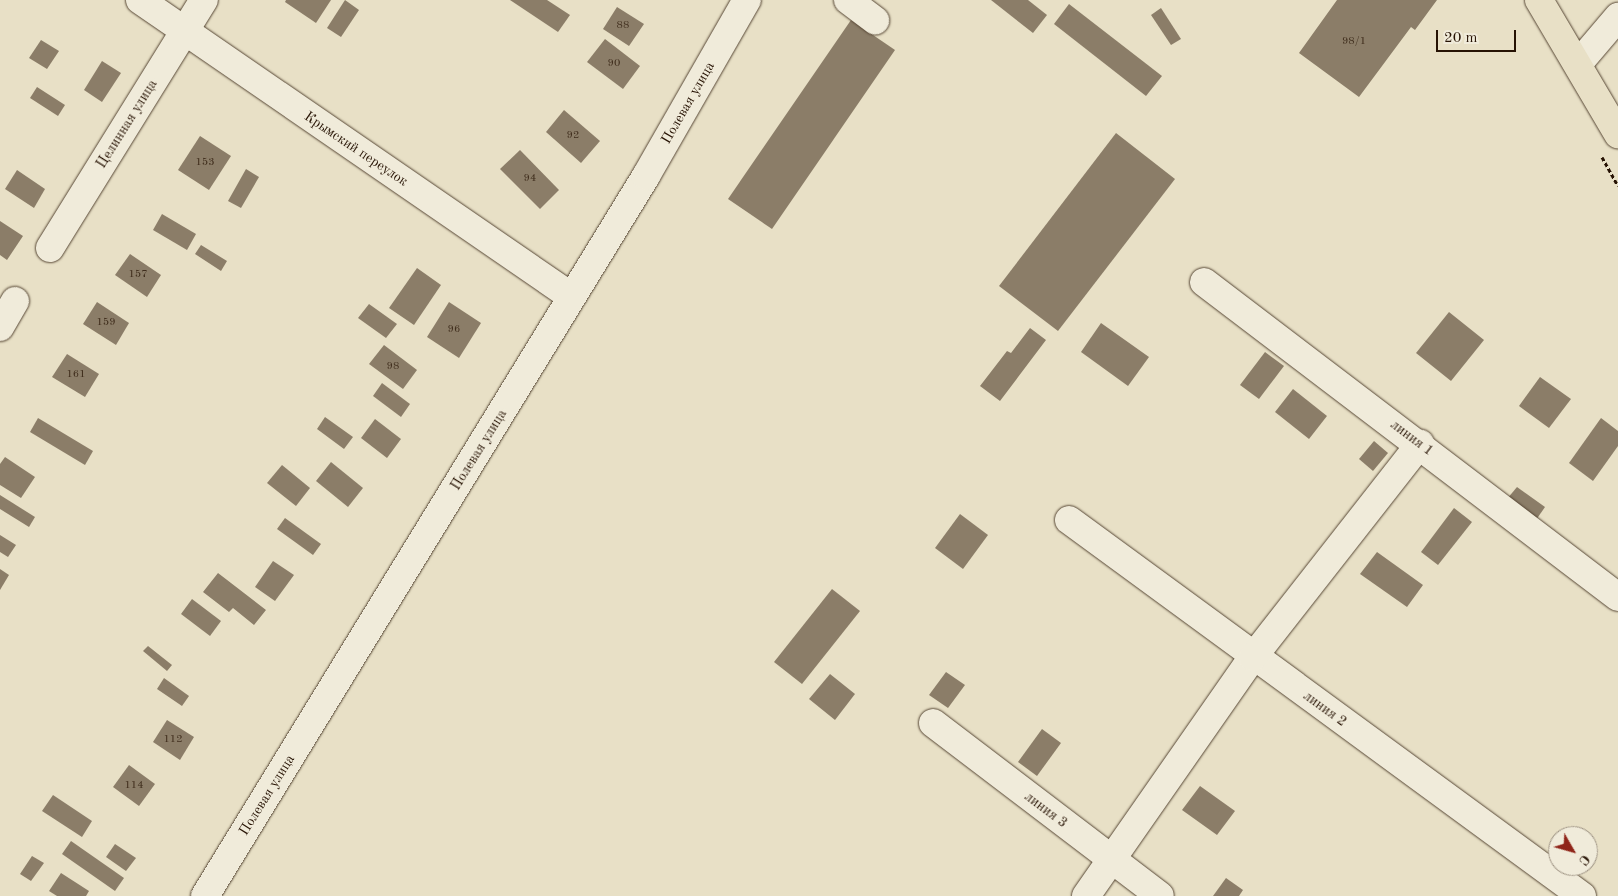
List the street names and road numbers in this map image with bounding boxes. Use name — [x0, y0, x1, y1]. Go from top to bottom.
street label: Полевая улица — [658, 59, 718, 147]
street label: Целинная улица — [93, 77, 161, 171]
street label: Крымский переулок — [301, 108, 411, 190]
street label: Полевая улица — [447, 406, 511, 494]
street label: линия 1 — [1387, 417, 1437, 459]
street label: линия 2 — [1300, 688, 1350, 730]
street label: Полевая улица — [235, 751, 299, 839]
street label: линия 3 — [1021, 789, 1071, 831]

